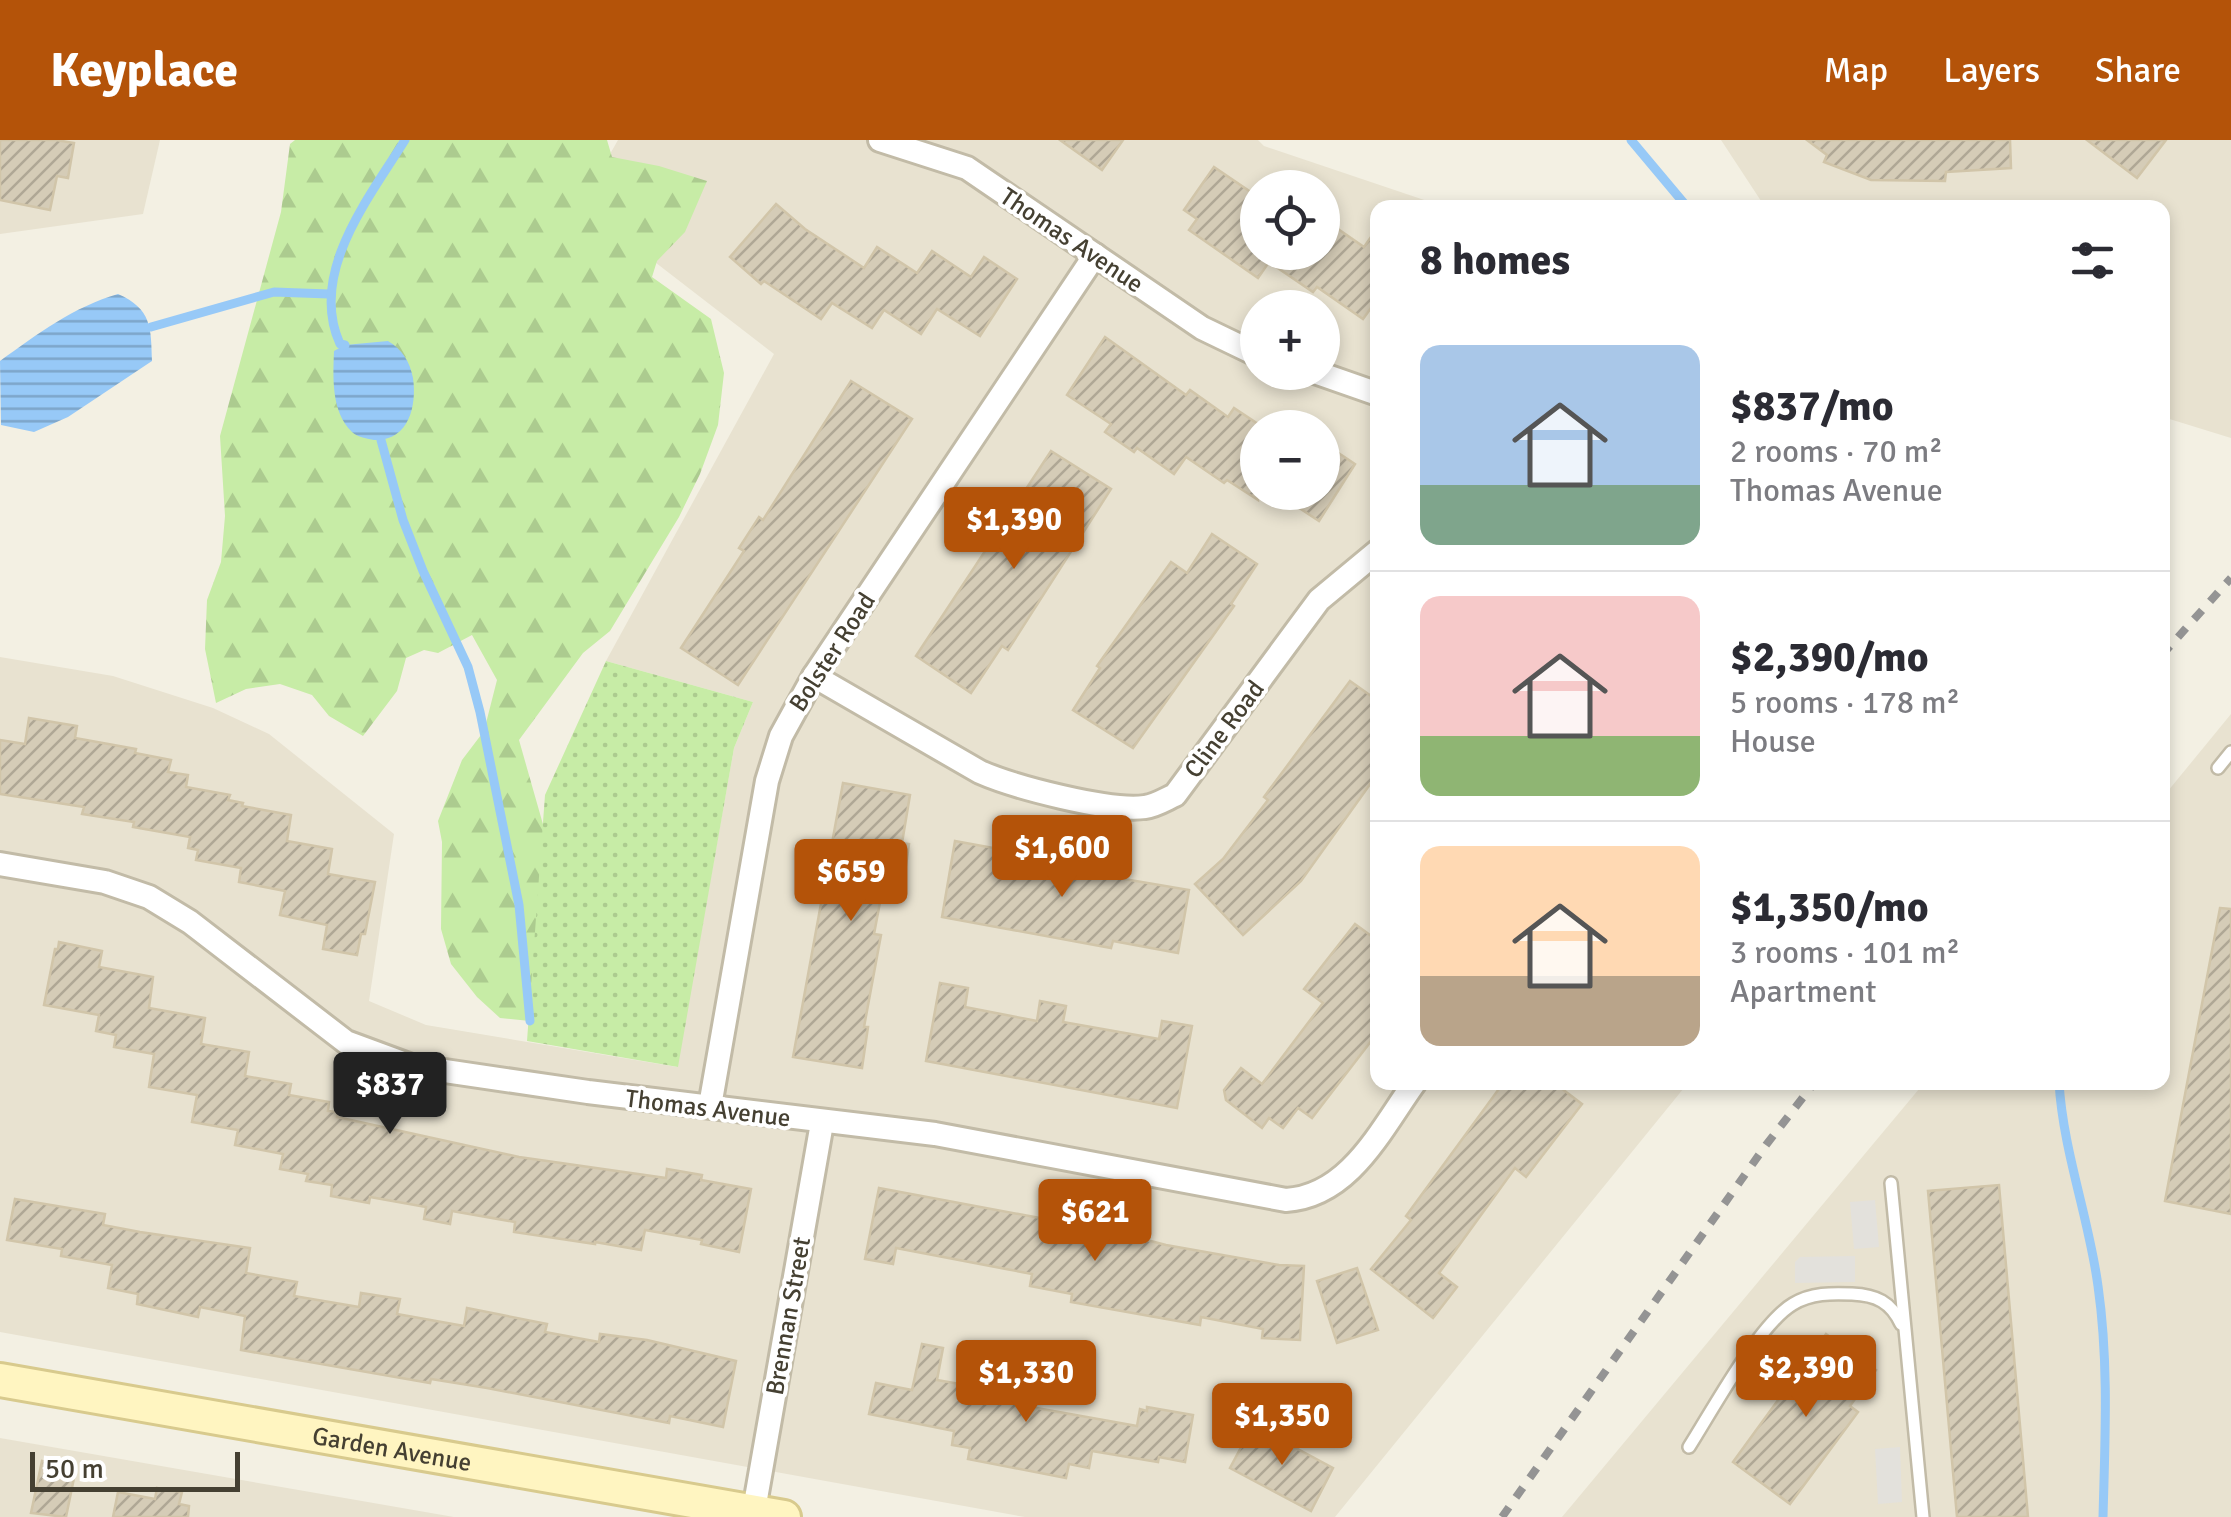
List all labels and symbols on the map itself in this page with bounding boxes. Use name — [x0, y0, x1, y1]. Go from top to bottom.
street label: Thomas Avenue — [994, 181, 1150, 299]
pin: $1,390 — [933, 487, 1095, 572]
street label: Bolster Road — [782, 587, 882, 717]
street label: Cline Road — [1177, 674, 1271, 784]
pin: $1,600 — [981, 815, 1143, 900]
pin: $659 — [792, 839, 910, 924]
pin: $837 — [331, 1052, 449, 1137]
street label: Thomas Avenue — [624, 1082, 792, 1134]
pin: $621 — [1036, 1179, 1154, 1264]
street label: Brennan Street — [759, 1234, 817, 1398]
pin: $2,390 — [1725, 1335, 1887, 1420]
pin: $1,330 — [945, 1340, 1107, 1425]
pin: $1,350 — [1201, 1383, 1363, 1468]
street label: Garden Avenue — [310, 1419, 474, 1478]
scale bar — [30, 1447, 240, 1492]

